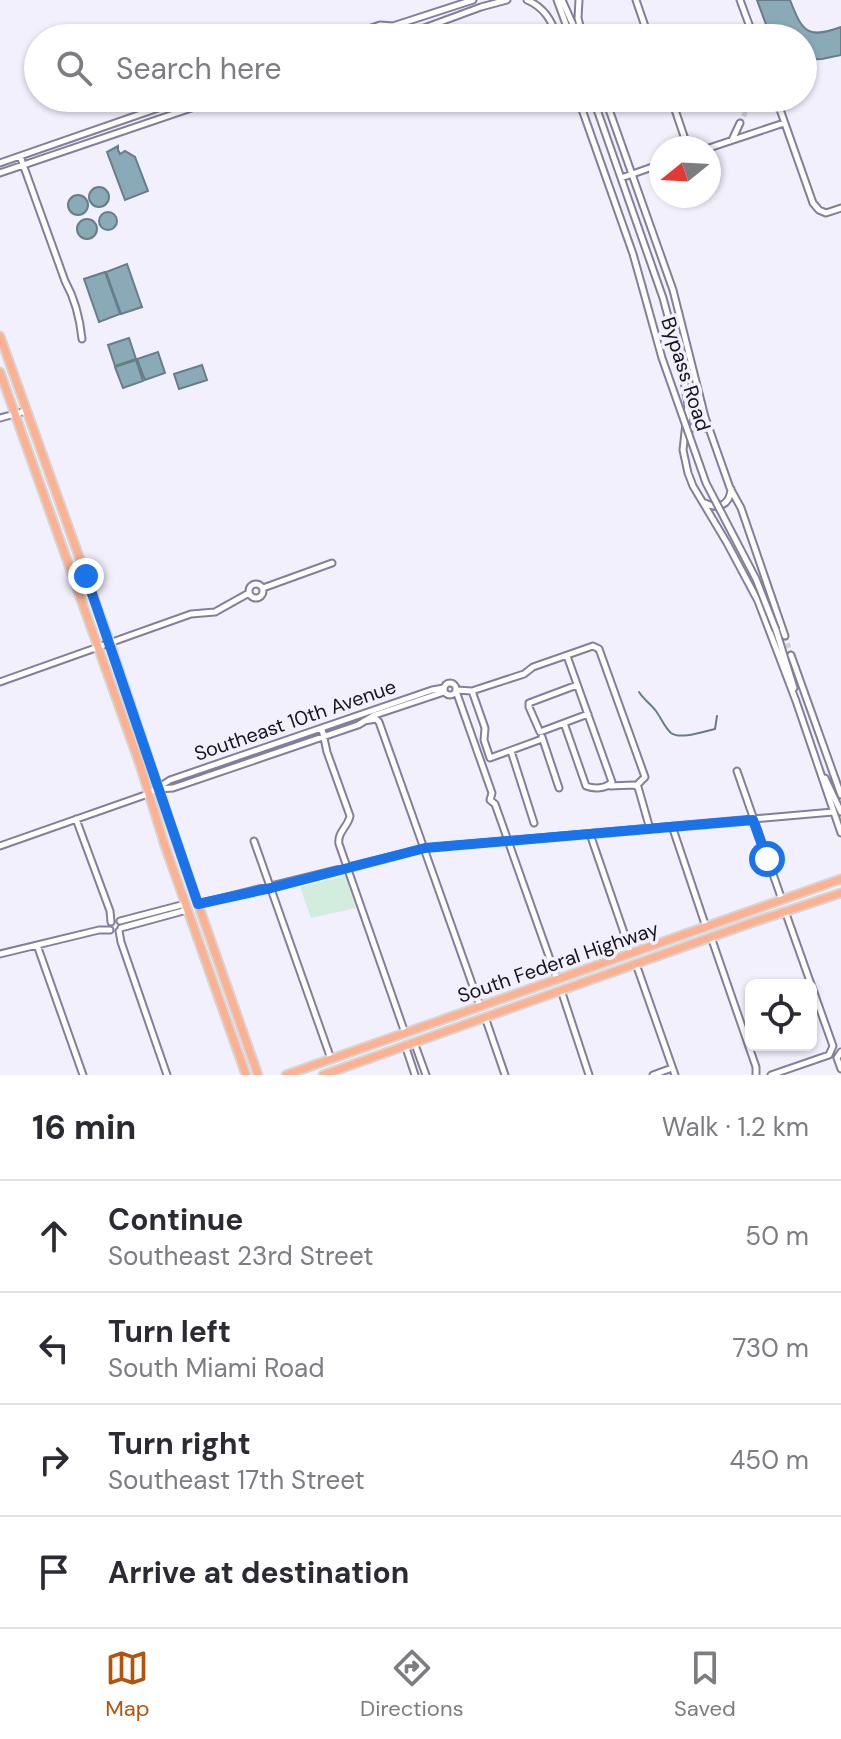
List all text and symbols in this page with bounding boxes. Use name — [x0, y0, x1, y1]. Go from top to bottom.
search box — [24, 24, 817, 112]
icon: search — [52, 46, 96, 90]
text: Search here — [116, 49, 282, 88]
north arrow — [649, 136, 721, 208]
street label: Bypass Road — [655, 314, 717, 434]
route end — [68, 558, 104, 594]
street label: Southeast 10th Avenue — [191, 673, 399, 767]
route start — [749, 841, 785, 877]
street label: South Federal Highway — [454, 915, 662, 1009]
map controls — [745, 979, 817, 1051]
button: locate — [745, 979, 817, 1051]
text: 16 min — [32, 1105, 136, 1150]
text: Walk · 1.2 km — [662, 1110, 809, 1144]
text: Continue — [108, 1200, 243, 1239]
icon: ahead — [32, 1214, 76, 1258]
text: 50 m — [745, 1219, 809, 1253]
text: Southeast 23rd Street — [108, 1239, 373, 1273]
text: Turn left — [108, 1312, 231, 1351]
icon: left — [32, 1326, 76, 1370]
text: 730 m — [733, 1331, 809, 1365]
text: South Miami Road — [108, 1351, 325, 1385]
text: Turn right — [108, 1424, 251, 1463]
icon: right — [32, 1438, 76, 1482]
text: 450 m — [729, 1443, 809, 1477]
text: Southeast 17th Street — [108, 1463, 365, 1497]
icon: arrive — [32, 1550, 76, 1594]
text: Arrive at destination — [108, 1553, 409, 1592]
tab: Map — [105, 1646, 150, 1723]
tab: Directions — [360, 1646, 464, 1723]
tab: Saved — [674, 1646, 736, 1723]

